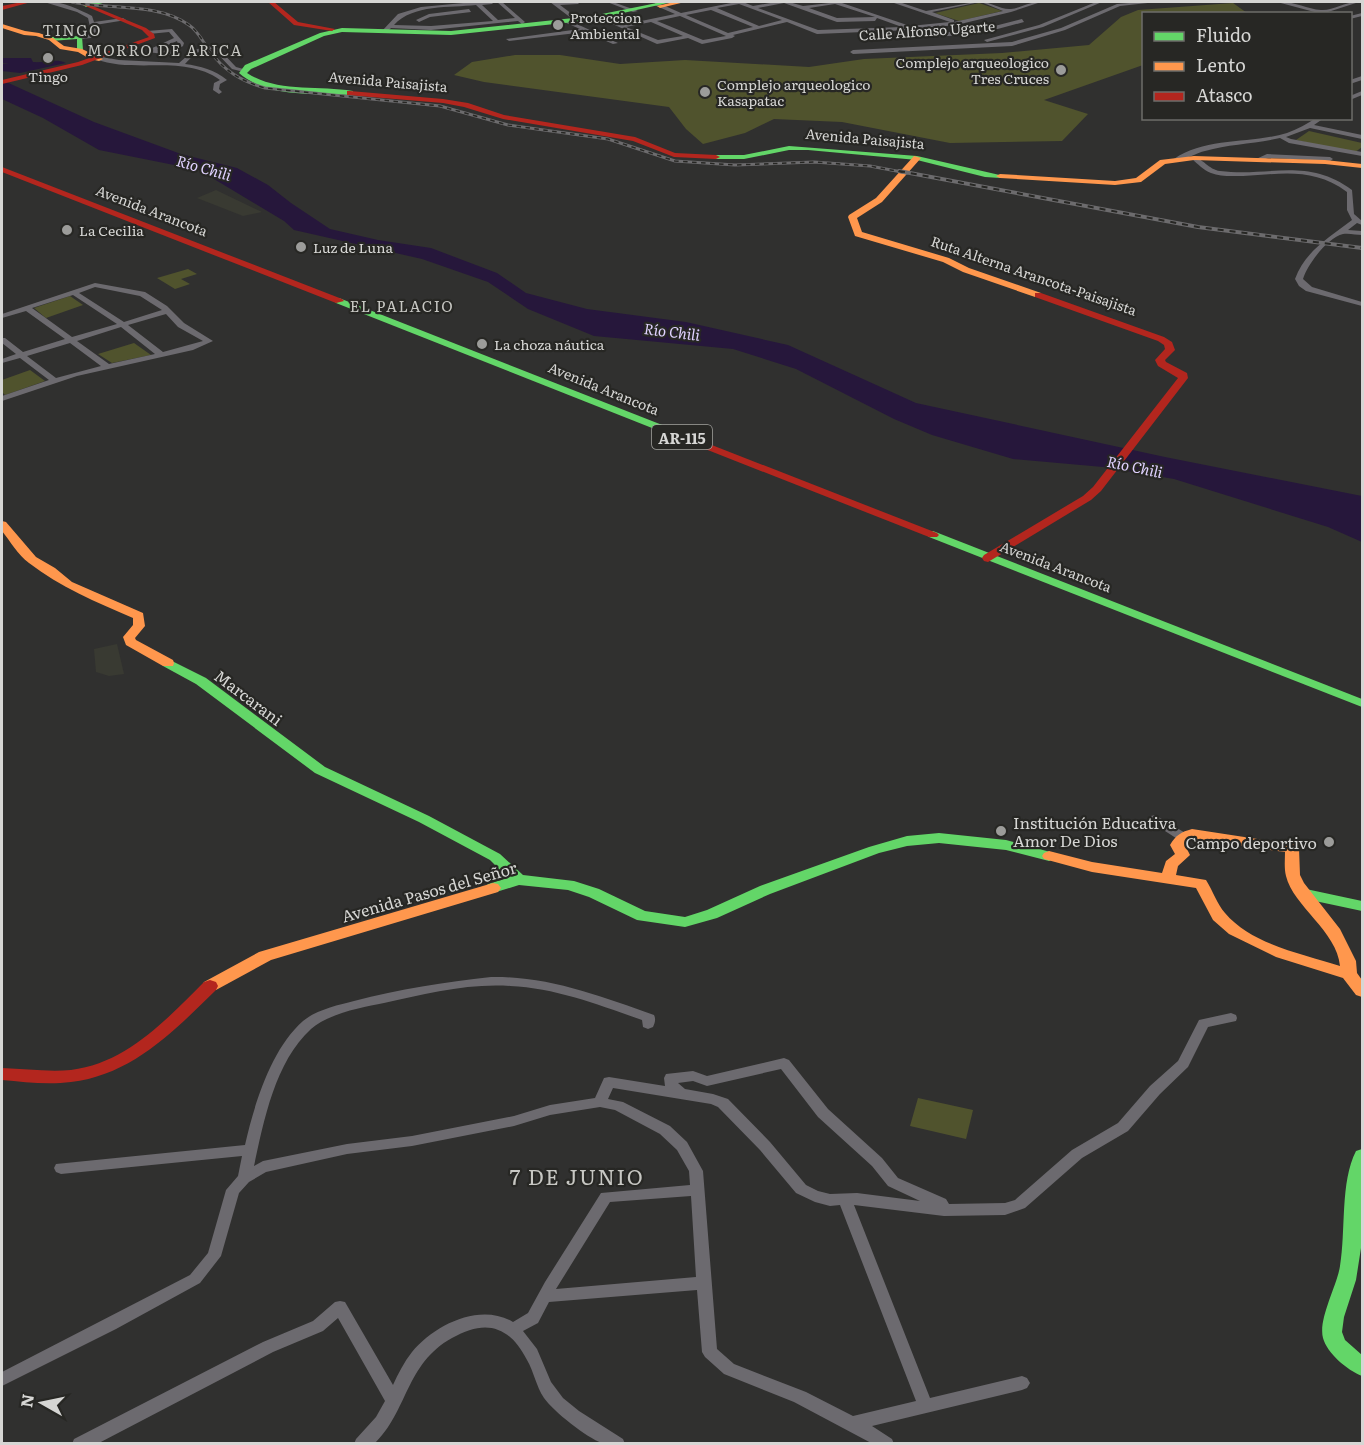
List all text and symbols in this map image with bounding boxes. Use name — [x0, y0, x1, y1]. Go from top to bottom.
place label: Proteccion Ambiental — [570, 7, 642, 43]
legend — [1142, 12, 1352, 120]
street label: Calle Alfonso Ugarte — [858, 15, 996, 45]
district label: TINGO — [42, 18, 102, 41]
marker: Proteccion Ambiental — [551, 18, 565, 32]
text: Fluido — [1196, 21, 1251, 48]
district label: MORRO DE ARICA — [87, 38, 243, 61]
marker: Tingo — [41, 51, 55, 65]
text: Lento — [1196, 51, 1246, 78]
place label: Complejo arqueologico Tres Cruces — [896, 52, 1049, 88]
marker: Complejo arqueologico Tres Cruces — [1054, 63, 1068, 77]
place label: Tingo — [28, 66, 68, 86]
street label: Avenida Paisajista — [328, 66, 449, 96]
place label: Complejo arqueologico Kasapatac — [717, 74, 871, 110]
text: Atasco — [1196, 81, 1253, 108]
marker: Complejo arqueologico Kasapatac — [698, 85, 712, 99]
street label: Avenida Paisajista — [805, 123, 926, 153]
water label: Río Chili — [174, 148, 235, 186]
street label: Avenida Arancota — [93, 179, 211, 241]
place label: La Cecilia — [79, 220, 144, 240]
marker: La Cecilia — [60, 223, 74, 237]
street label: Ruta Alterna Arancota-Paisajista — [928, 230, 1140, 320]
place label: Luz de Luna — [313, 237, 393, 257]
marker: Luz de Luna — [294, 240, 308, 254]
district label: EL PALACIO — [350, 294, 454, 317]
water label: Río Chili — [643, 316, 702, 346]
place label: La choza náutica — [494, 334, 605, 354]
marker: La choza náutica — [475, 337, 489, 351]
street label: Avenida Arancota — [545, 357, 663, 420]
road number: AR-115 — [652, 425, 712, 449]
water label: Río Chili — [1105, 449, 1165, 483]
street label: Avenida Arancota — [997, 535, 1115, 597]
street label: Marcarani — [210, 663, 288, 731]
place label: Institución Educativa Amor De Dios — [1013, 810, 1177, 852]
marker: Institución Educativa Amor De Dios — [994, 824, 1008, 838]
place label: Campo deportivo — [1186, 830, 1317, 854]
marker: Campo deportivo — [1322, 835, 1336, 849]
street label: Avenida Pasos del Señor — [339, 854, 520, 928]
district label: 7 DE JUNIO — [510, 1160, 644, 1191]
north arrow — [12, 1373, 72, 1433]
text: N — [13, 1392, 39, 1409]

